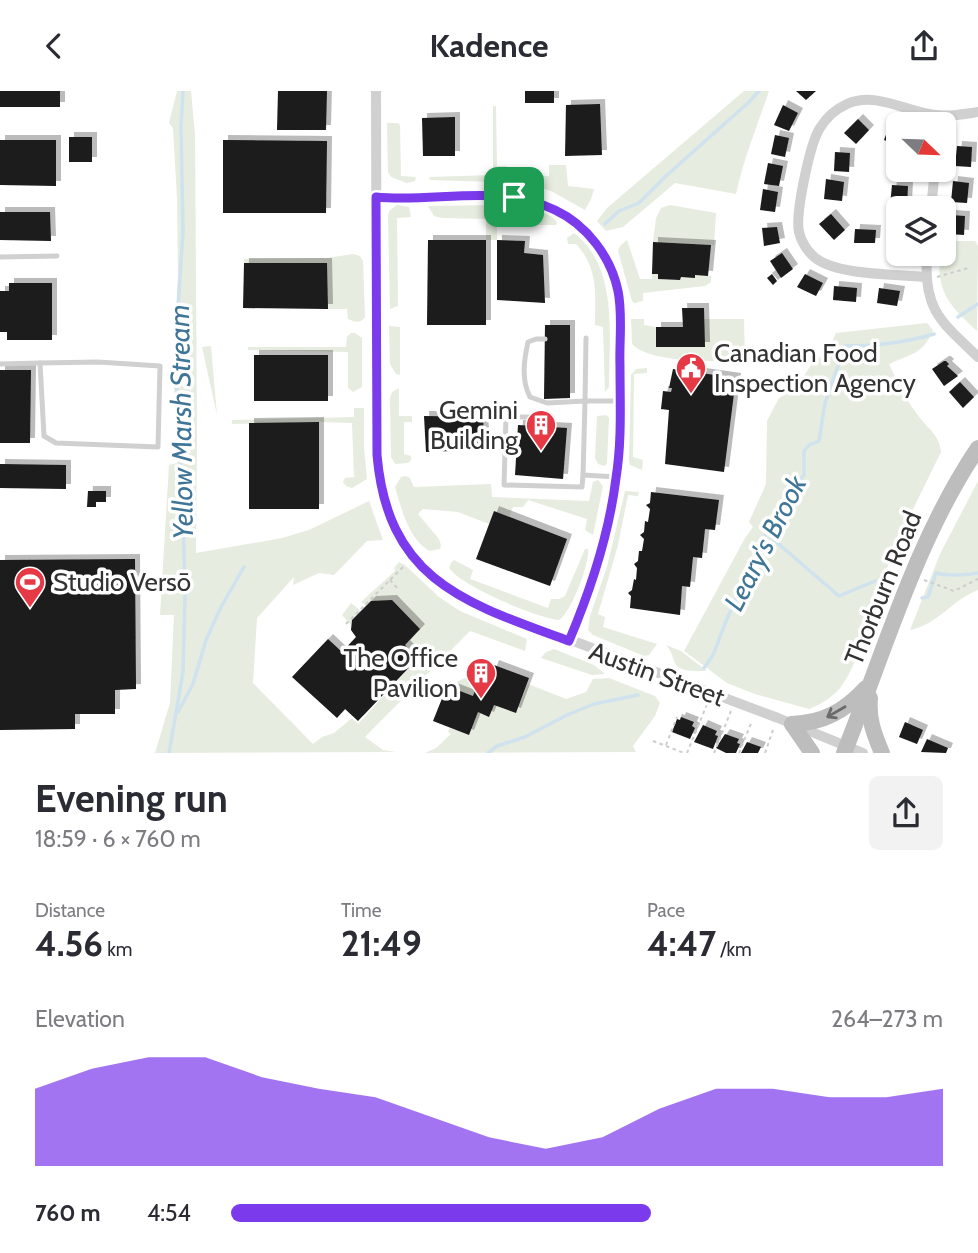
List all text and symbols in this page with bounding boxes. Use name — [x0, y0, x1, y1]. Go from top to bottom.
text: Kadence — [429, 26, 549, 65]
icon: back — [35, 27, 73, 65]
icon: share — [905, 27, 943, 65]
north arrow — [886, 112, 956, 182]
map controls — [886, 112, 956, 266]
pin — [484, 167, 544, 227]
icon: arrive — [495, 178, 533, 216]
button: layers — [886, 196, 956, 266]
water label: Yellow Marsh Stream — [162, 304, 200, 540]
place label: Canadian Food Inspection Agency — [714, 337, 916, 399]
public building icon: Canadian Food Inspection Agency — [674, 351, 708, 395]
place label: Gemini Building — [430, 394, 519, 456]
building icon: Gemini Building — [524, 408, 558, 452]
water label: Leary's Brook — [716, 469, 814, 616]
street label: Thorburn Road — [838, 506, 928, 670]
sports icon: Studio Versō — [13, 565, 47, 609]
place label: Studio Versō — [53, 566, 191, 598]
street label: Austin Street — [585, 635, 729, 713]
place label: The Office Pavilion — [343, 642, 458, 704]
building icon: The Office Pavilion — [464, 656, 498, 700]
one-way arrow — [827, 705, 847, 719]
text: Evening run — [35, 775, 228, 822]
button: share — [869, 776, 943, 850]
text: 18:59 · 6 × 760 m — [35, 825, 201, 853]
text: Distance — [35, 899, 105, 922]
text: Time — [341, 899, 381, 922]
text: Pace — [647, 899, 685, 922]
text: 4.56 — [35, 922, 103, 965]
text: 21:49 — [341, 922, 422, 965]
text: 4:47 — [647, 922, 716, 965]
text: km — [103, 938, 132, 961]
text: /km — [716, 938, 752, 961]
text: Elevation — [35, 1005, 125, 1033]
text: 264–273 m — [831, 1005, 943, 1033]
text: 760 m — [35, 1199, 101, 1227]
text: 4:54 — [147, 1199, 191, 1227]

